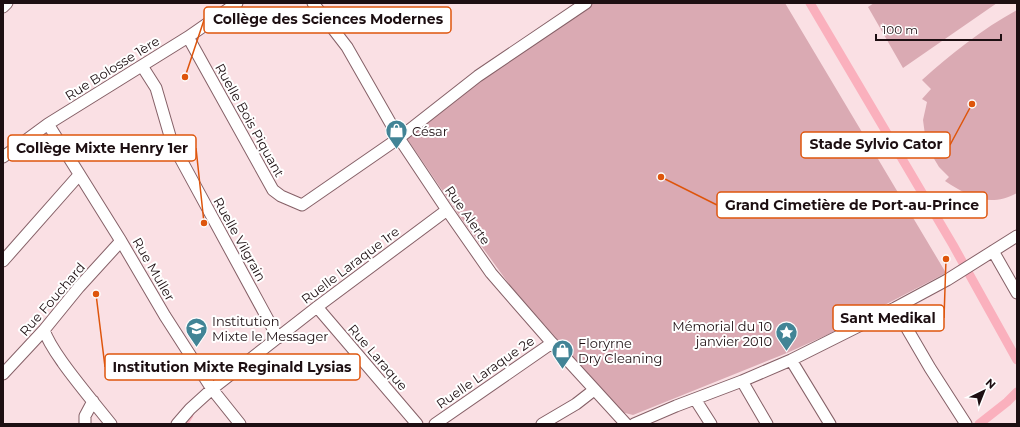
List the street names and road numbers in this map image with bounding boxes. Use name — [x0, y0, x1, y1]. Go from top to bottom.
street label: Rue Bolosse 1ère — [62, 32, 162, 104]
street label: Ruelle Bois Piquant — [212, 60, 288, 180]
street label: Rue Alerte — [442, 182, 494, 248]
street label: Ruelle Vilgrain — [210, 194, 270, 284]
street label: Ruelle Laraque 1re — [298, 223, 402, 307]
street label: Rue Muller — [129, 234, 179, 304]
street label: Rue Fouchard — [16, 259, 88, 339]
street label: Rue Laraque — [345, 321, 411, 393]
street label: Ruelle Laraque 2e — [433, 332, 537, 412]

